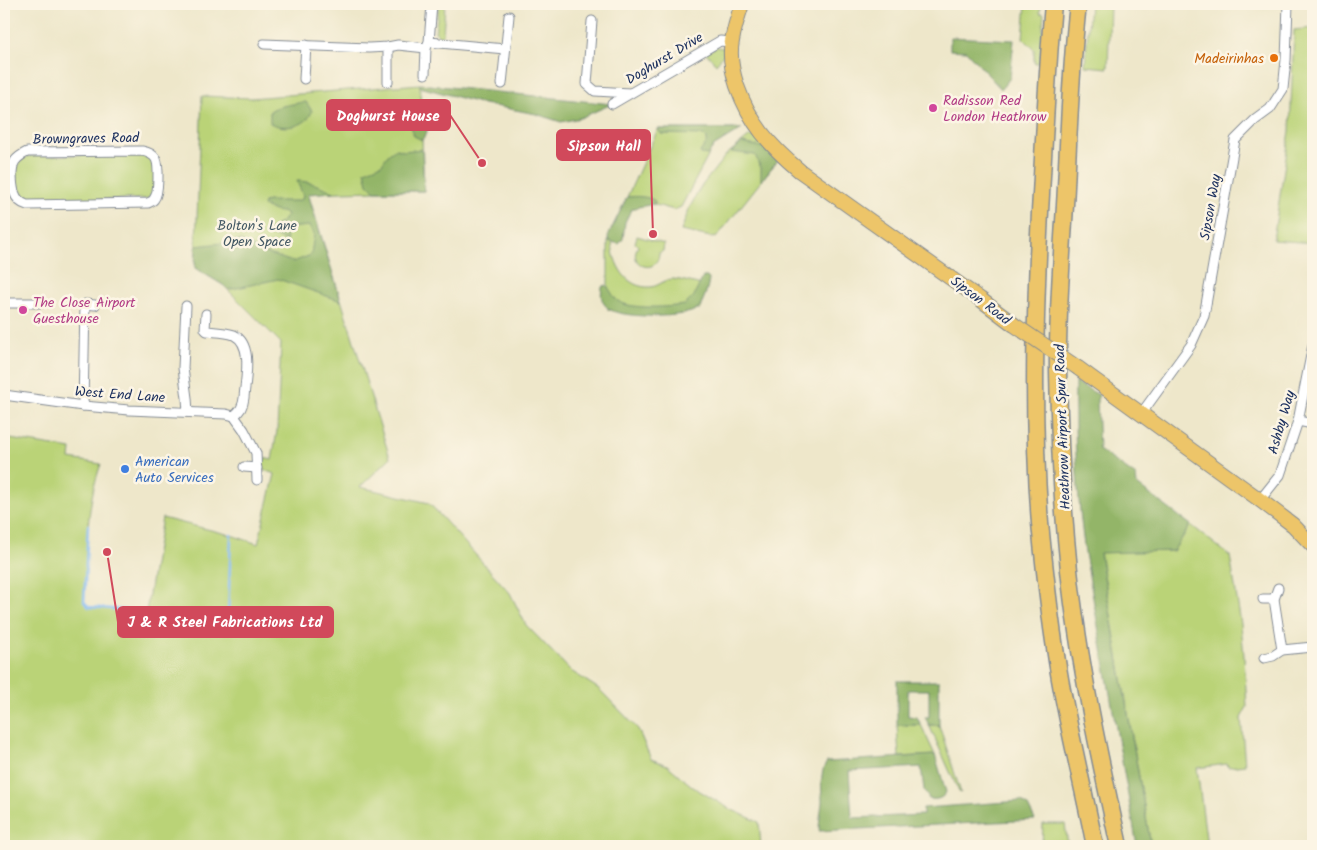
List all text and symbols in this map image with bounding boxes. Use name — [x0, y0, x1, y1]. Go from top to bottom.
street label: Doghurst Drive — [622, 27, 708, 91]
place label: Madeirinhas — [1194, 48, 1264, 70]
marker: Madeirinhas — [1268, 52, 1280, 64]
place label: Radisson Red London Heathrow — [943, 90, 1047, 128]
callout: Doghurst House — [327, 100, 450, 130]
marker: Radisson Red London Heathrow — [927, 102, 939, 114]
text: Doghurst House — [337, 105, 440, 129]
street label: Browngraves Road — [33, 127, 140, 151]
callout: Sipson Hall — [557, 130, 650, 160]
text: Sipson Hall — [567, 135, 641, 159]
street label: Sipson Way — [1194, 172, 1228, 242]
park label: Bolton's Lane Open Space — [217, 215, 297, 253]
street label: Sipson Road — [945, 271, 1016, 332]
place label: The Close Airport Guesthouse — [33, 292, 136, 330]
marker: The Close Airport Guesthouse — [17, 304, 29, 316]
street label: Heathrow Airport Spur Road — [1049, 343, 1077, 510]
street label: West End Lane — [74, 381, 167, 409]
street label: Ashby Way — [1262, 387, 1302, 457]
place label: American Auto Services — [135, 451, 214, 489]
marker: American Auto Services — [119, 463, 131, 475]
callout: J & R Steel Fabrications Ltd — [118, 607, 333, 637]
text: J & R Steel Fabrications Ltd — [127, 611, 323, 635]

